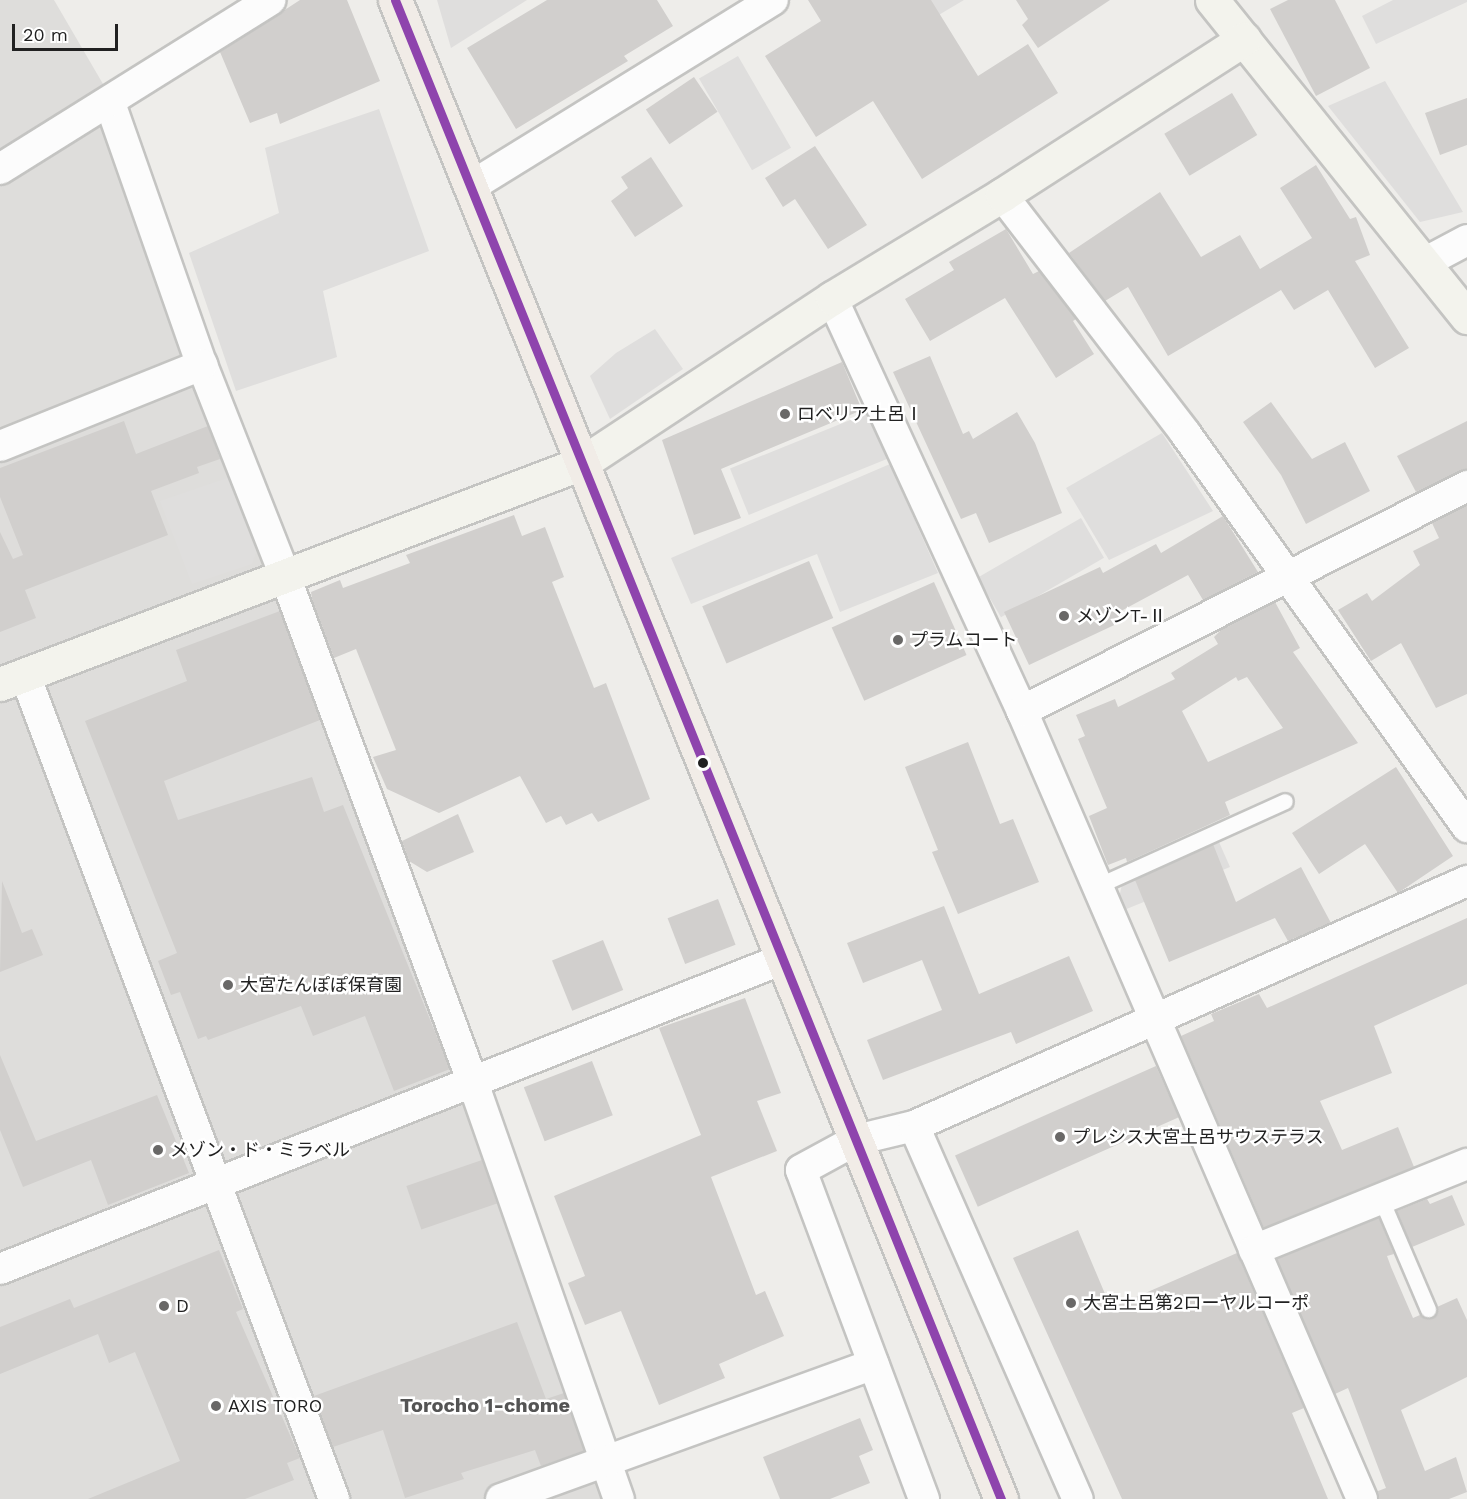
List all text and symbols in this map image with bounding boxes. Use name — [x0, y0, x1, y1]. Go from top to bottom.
scale bar — [15, 12, 122, 50]
text: 20 m — [23, 24, 68, 45]
place label: ロベリア土呂Ⅰ — [797, 403, 923, 425]
marker: ロベリア土呂Ⅰ — [778, 407, 792, 421]
place label: メゾンT-Ⅱ — [1076, 605, 1166, 627]
marker: メゾンT-Ⅱ — [1057, 609, 1071, 623]
place label: プラムコート — [910, 629, 1018, 651]
marker: プラムコート — [891, 633, 905, 647]
unlabelled marker — [697, 757, 709, 769]
place label: 大宮たんぽぽ保育園 — [240, 974, 402, 996]
marker: 大宮たんぽぽ保育園 — [221, 978, 235, 992]
place label: プレシス大宮土呂サウステラス — [1072, 1126, 1324, 1148]
marker: プレシス大宮土呂サウステラス — [1053, 1130, 1067, 1144]
place label: メゾン・ド・ミラベル — [170, 1139, 350, 1161]
marker: メゾン・ド・ミラベル — [151, 1143, 165, 1157]
place label: 大宮土呂第2ローヤルコーポ — [1083, 1292, 1309, 1314]
place label: D — [176, 1295, 189, 1317]
marker: 大宮土呂第2ローヤルコーポ — [1064, 1296, 1078, 1310]
marker: D — [157, 1299, 171, 1313]
district label: Torocho 1-chome — [400, 1393, 570, 1417]
place label: AXIS TORO — [228, 1395, 323, 1417]
marker: AXIS TORO — [209, 1399, 223, 1413]

